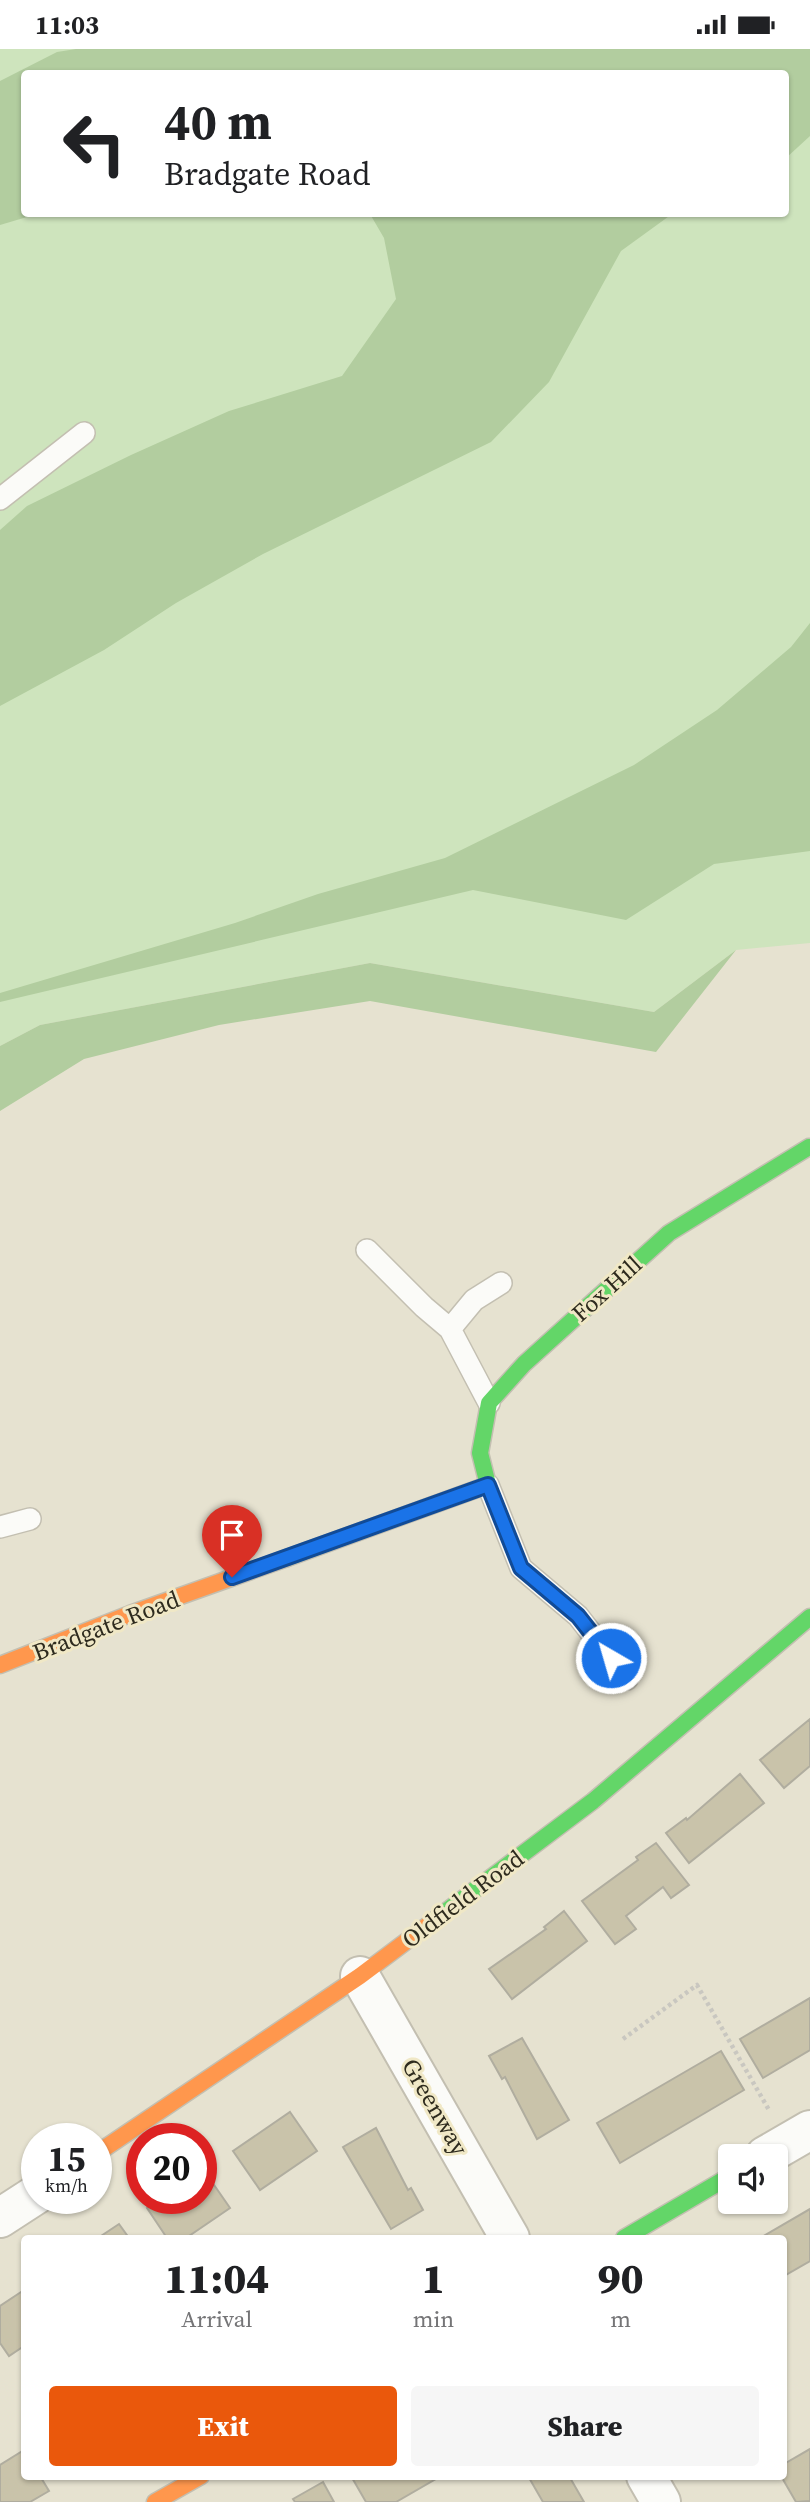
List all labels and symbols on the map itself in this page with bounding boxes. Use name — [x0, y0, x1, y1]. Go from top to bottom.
street label: Fox Hill — [564, 1248, 649, 1329]
pin — [202, 1505, 262, 1577]
street label: Bradgate Road — [28, 1582, 184, 1669]
position arrow — [574, 1621, 648, 1695]
street label: Oldfield Road — [395, 1842, 531, 1955]
street label: Greenway — [394, 2052, 477, 2162]
speed limit sign: 20 — [126, 2123, 217, 2214]

